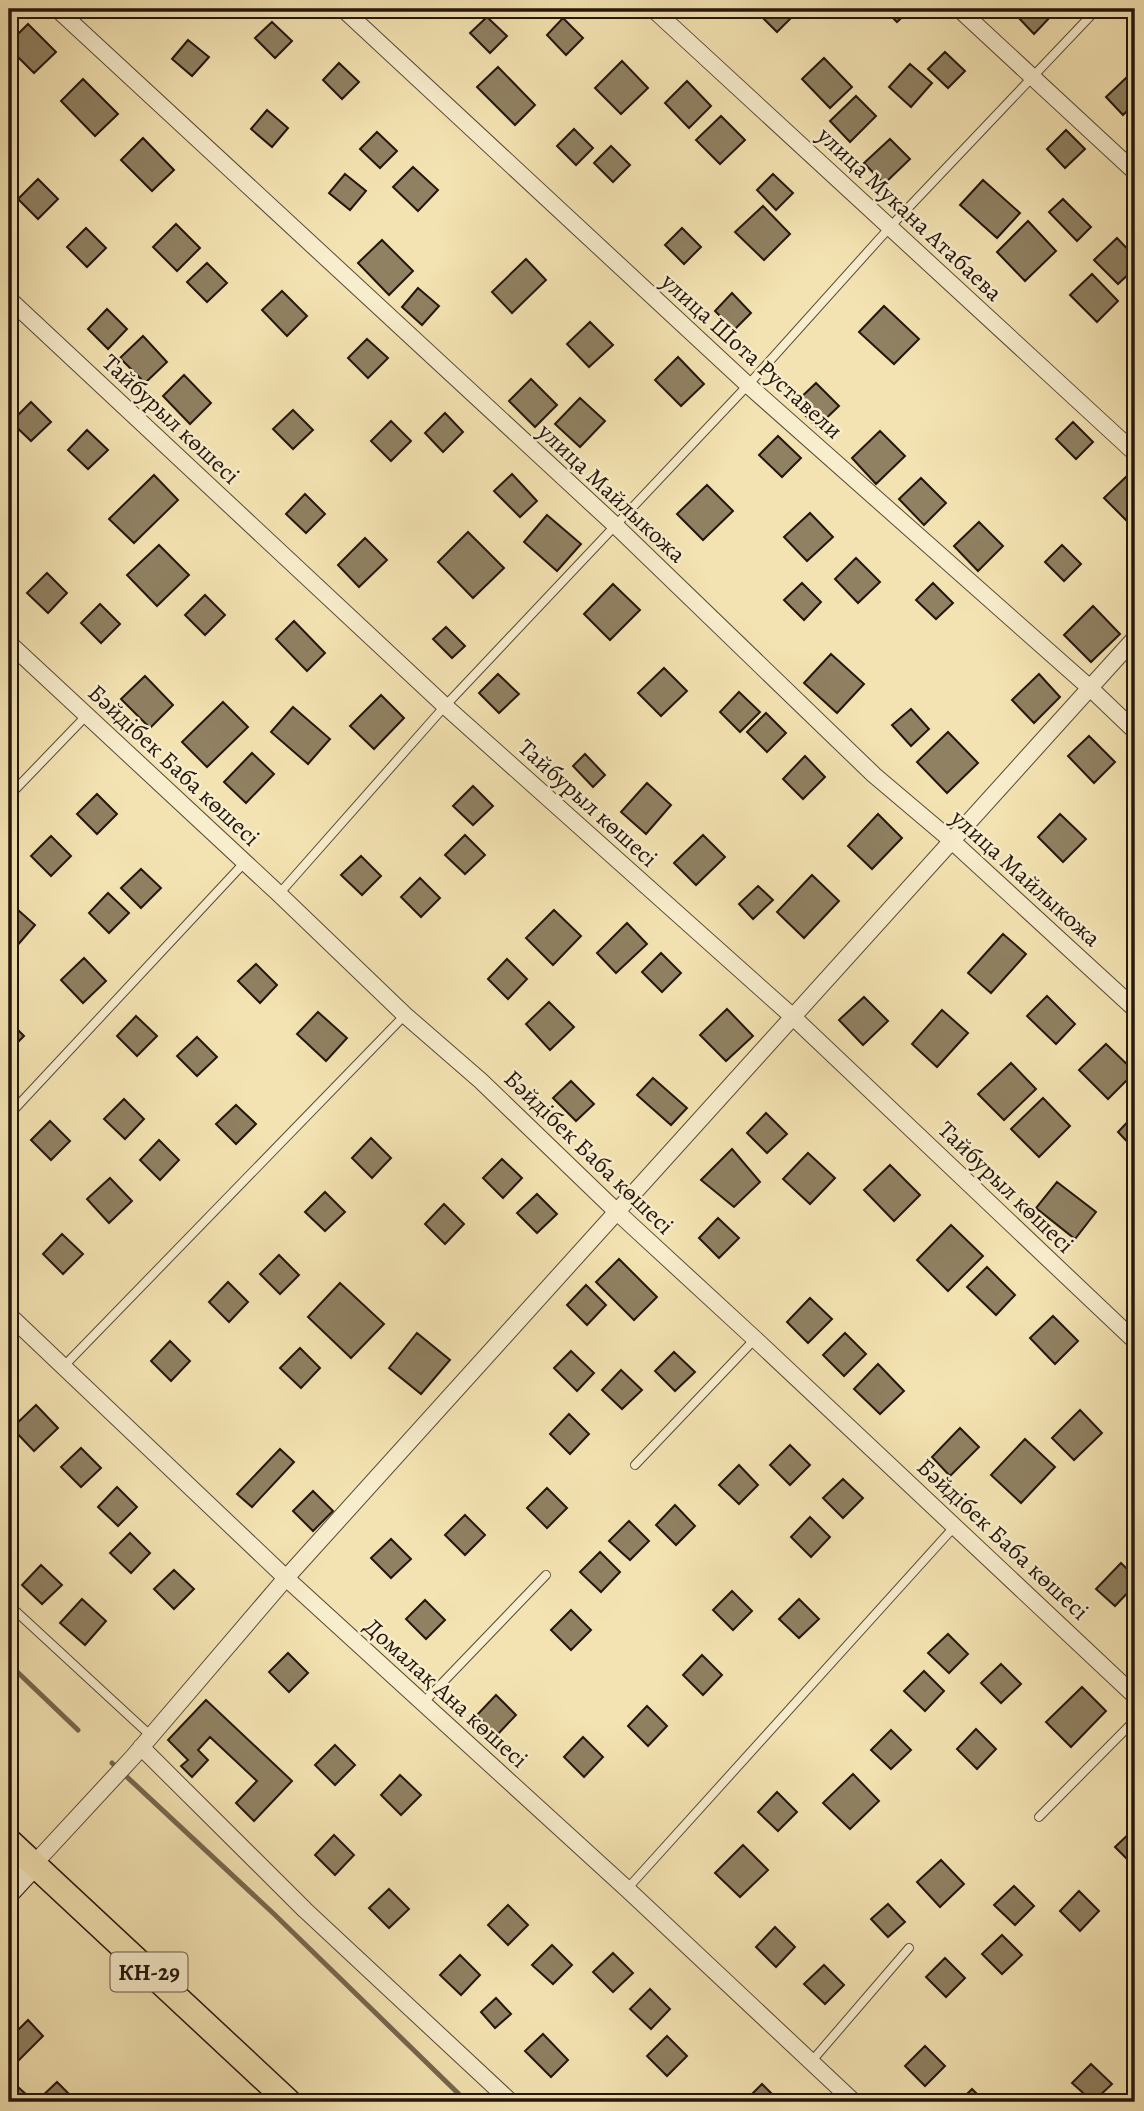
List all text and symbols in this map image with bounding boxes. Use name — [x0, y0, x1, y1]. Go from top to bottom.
street label: улица Мукана Атабаева — [810, 119, 1010, 308]
street label: улица Шота Руставели — [654, 265, 850, 446]
street label: Тайбурыл көшесі — [95, 347, 247, 491]
street label: улица Майлыкожа — [530, 415, 693, 570]
street label: Бәйдібек Баба көшесі — [81, 677, 267, 853]
street label: Тайбурыл көшесі — [511, 732, 665, 874]
street label: улица Майлыкожа — [943, 801, 1108, 954]
street label: Бәйдібек Баба көшесі — [497, 1063, 681, 1241]
street label: Тайбурыл көшесі — [931, 1114, 1081, 1260]
street label: Бәйдібек Баба көшесі — [910, 1451, 1096, 1627]
street label: Домалақ Ана көшесі — [357, 1611, 535, 1775]
road number: КН-29 — [110, 1952, 188, 1992]

